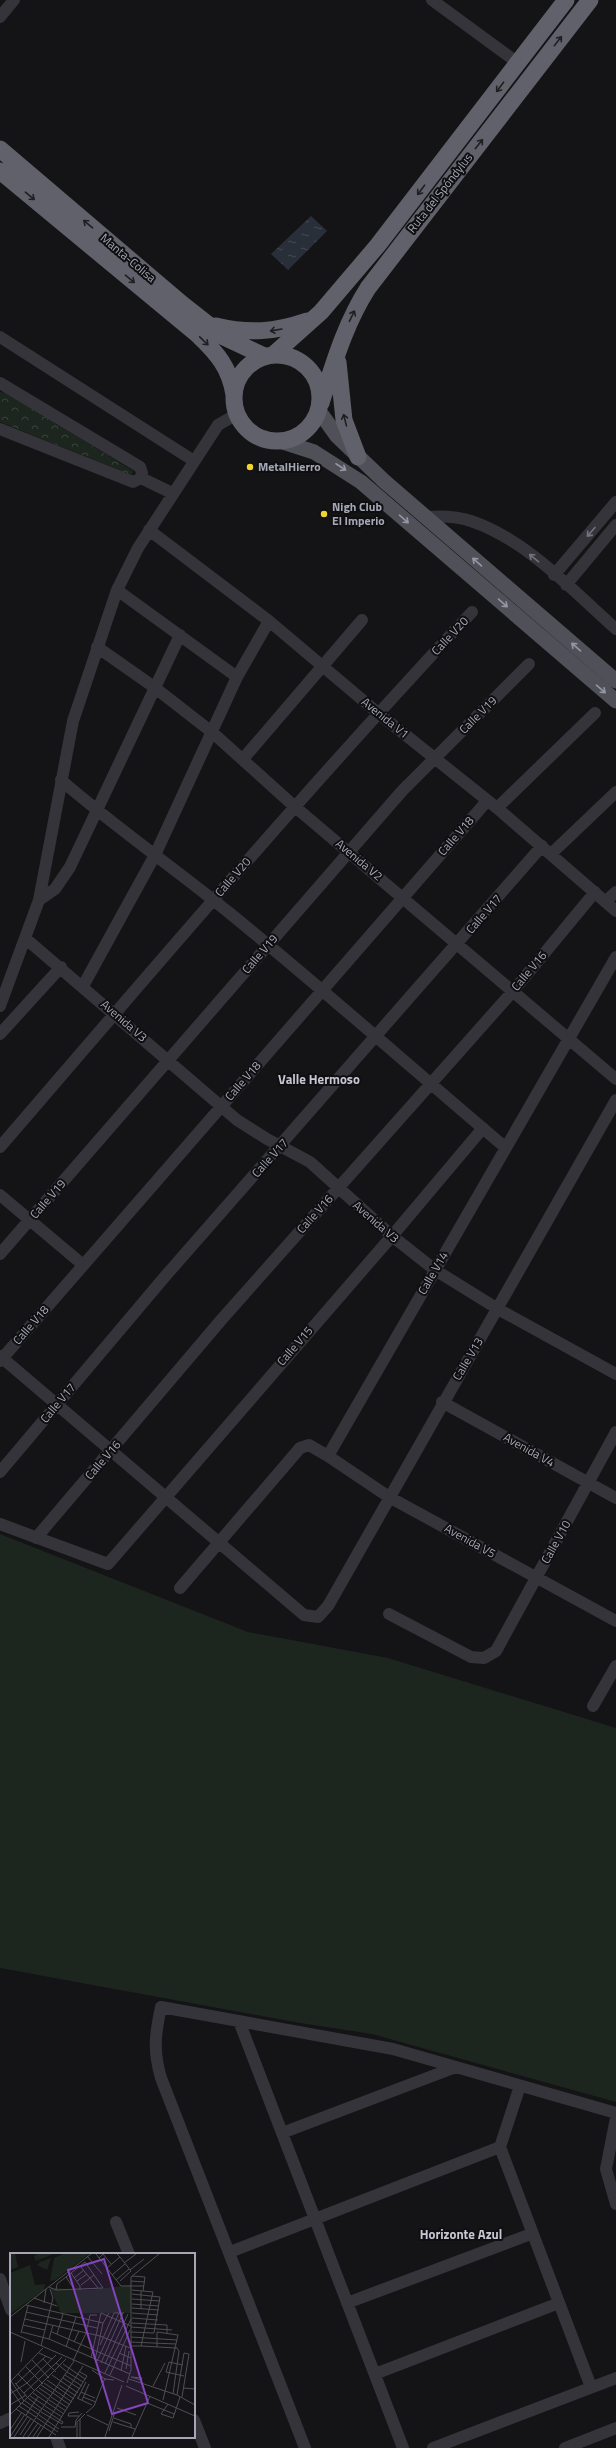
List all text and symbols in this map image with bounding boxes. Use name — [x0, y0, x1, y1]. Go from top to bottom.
one-way arrow — [554, 36, 563, 47]
one-way arrow — [495, 81, 504, 92]
one-way arrow — [474, 138, 483, 149]
street label: Ruta del Spóndylus — [402, 148, 477, 237]
one-way arrow — [416, 184, 425, 195]
one-way arrow — [25, 191, 35, 200]
one-way arrow — [83, 220, 94, 229]
street label: Manta-Colisa — [96, 229, 160, 287]
one-way arrow — [125, 274, 135, 283]
one-way arrow — [348, 310, 356, 322]
one-way arrow — [269, 326, 282, 334]
one-way arrow — [199, 336, 209, 346]
one-way arrow — [341, 414, 348, 427]
place label: MetalHierro — [258, 457, 321, 476]
marker: MetalHierro — [245, 462, 255, 472]
one-way arrow — [335, 464, 347, 472]
place label: Nigh Club El Imperio — [332, 497, 385, 530]
marker: Nigh Club El Imperio — [319, 509, 329, 519]
one-way arrow — [399, 514, 410, 523]
one-way arrow — [586, 527, 595, 537]
one-way arrow — [528, 553, 539, 562]
one-way arrow — [472, 557, 483, 566]
one-way arrow — [498, 599, 508, 608]
street label: Calle V20 — [427, 612, 473, 659]
one-way arrow — [571, 642, 581, 651]
one-way arrow — [596, 684, 607, 693]
street label: Calle V19 — [454, 691, 501, 738]
street label: Avenida V1 — [357, 692, 413, 743]
street label: Calle V18 — [433, 811, 478, 860]
street label: Avenida V2 — [332, 834, 387, 885]
street label: Calle V20 — [210, 852, 255, 901]
street label: Calle V17 — [461, 890, 506, 938]
street label: Calle V19 — [237, 929, 282, 978]
street label: Calle V16 — [506, 946, 551, 995]
street label: Avenida V3 — [97, 995, 152, 1046]
street label: Calle V18 — [220, 1056, 265, 1105]
district label: Valle Hermoso — [278, 1069, 360, 1089]
street label: Calle V17 — [247, 1134, 292, 1182]
street label: Calle V19 — [25, 1174, 70, 1223]
street label: Calle V16 — [292, 1190, 338, 1238]
street label: Avenida V3 — [349, 1196, 404, 1247]
street label: Calle V14 — [413, 1247, 453, 1298]
street label: Calle V18 — [8, 1300, 53, 1349]
street label: Calle V15 — [272, 1321, 317, 1370]
street label: Calle V13 — [447, 1334, 488, 1384]
street label: Calle V17 — [35, 1378, 80, 1427]
street label: Avenida V4 — [500, 1428, 559, 1472]
street label: Calle V16 — [80, 1435, 125, 1484]
street label: Calle V10 — [536, 1516, 575, 1567]
street label: Avenida V5 — [441, 1519, 500, 1563]
district label: Horizonte Azul — [420, 2224, 502, 2244]
inset map — [10, 2253, 195, 2438]

